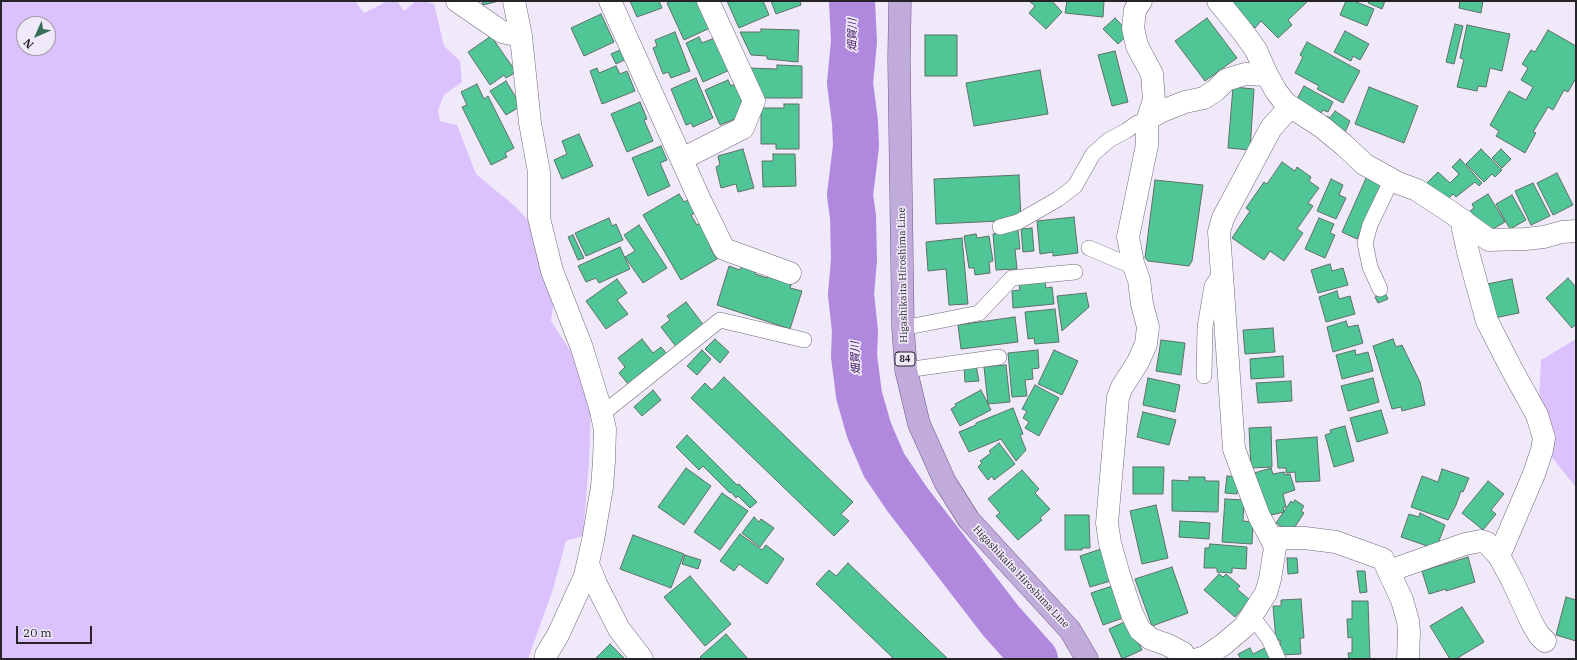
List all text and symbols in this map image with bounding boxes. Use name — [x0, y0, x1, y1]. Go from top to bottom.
north arrow — [16, 16, 56, 56]
water label: 畑賀川 — [846, 19, 860, 51]
text: N — [20, 36, 36, 52]
street label: Higashikaita Hiroshima Line — [896, 207, 910, 343]
water label: 畑賀川 — [849, 341, 863, 375]
road number: 84 — [895, 352, 915, 366]
street label: Higashikaita Hiroshima Line — [970, 523, 1072, 631]
scale bar — [18, 618, 94, 644]
text: 20 m — [23, 625, 52, 640]

